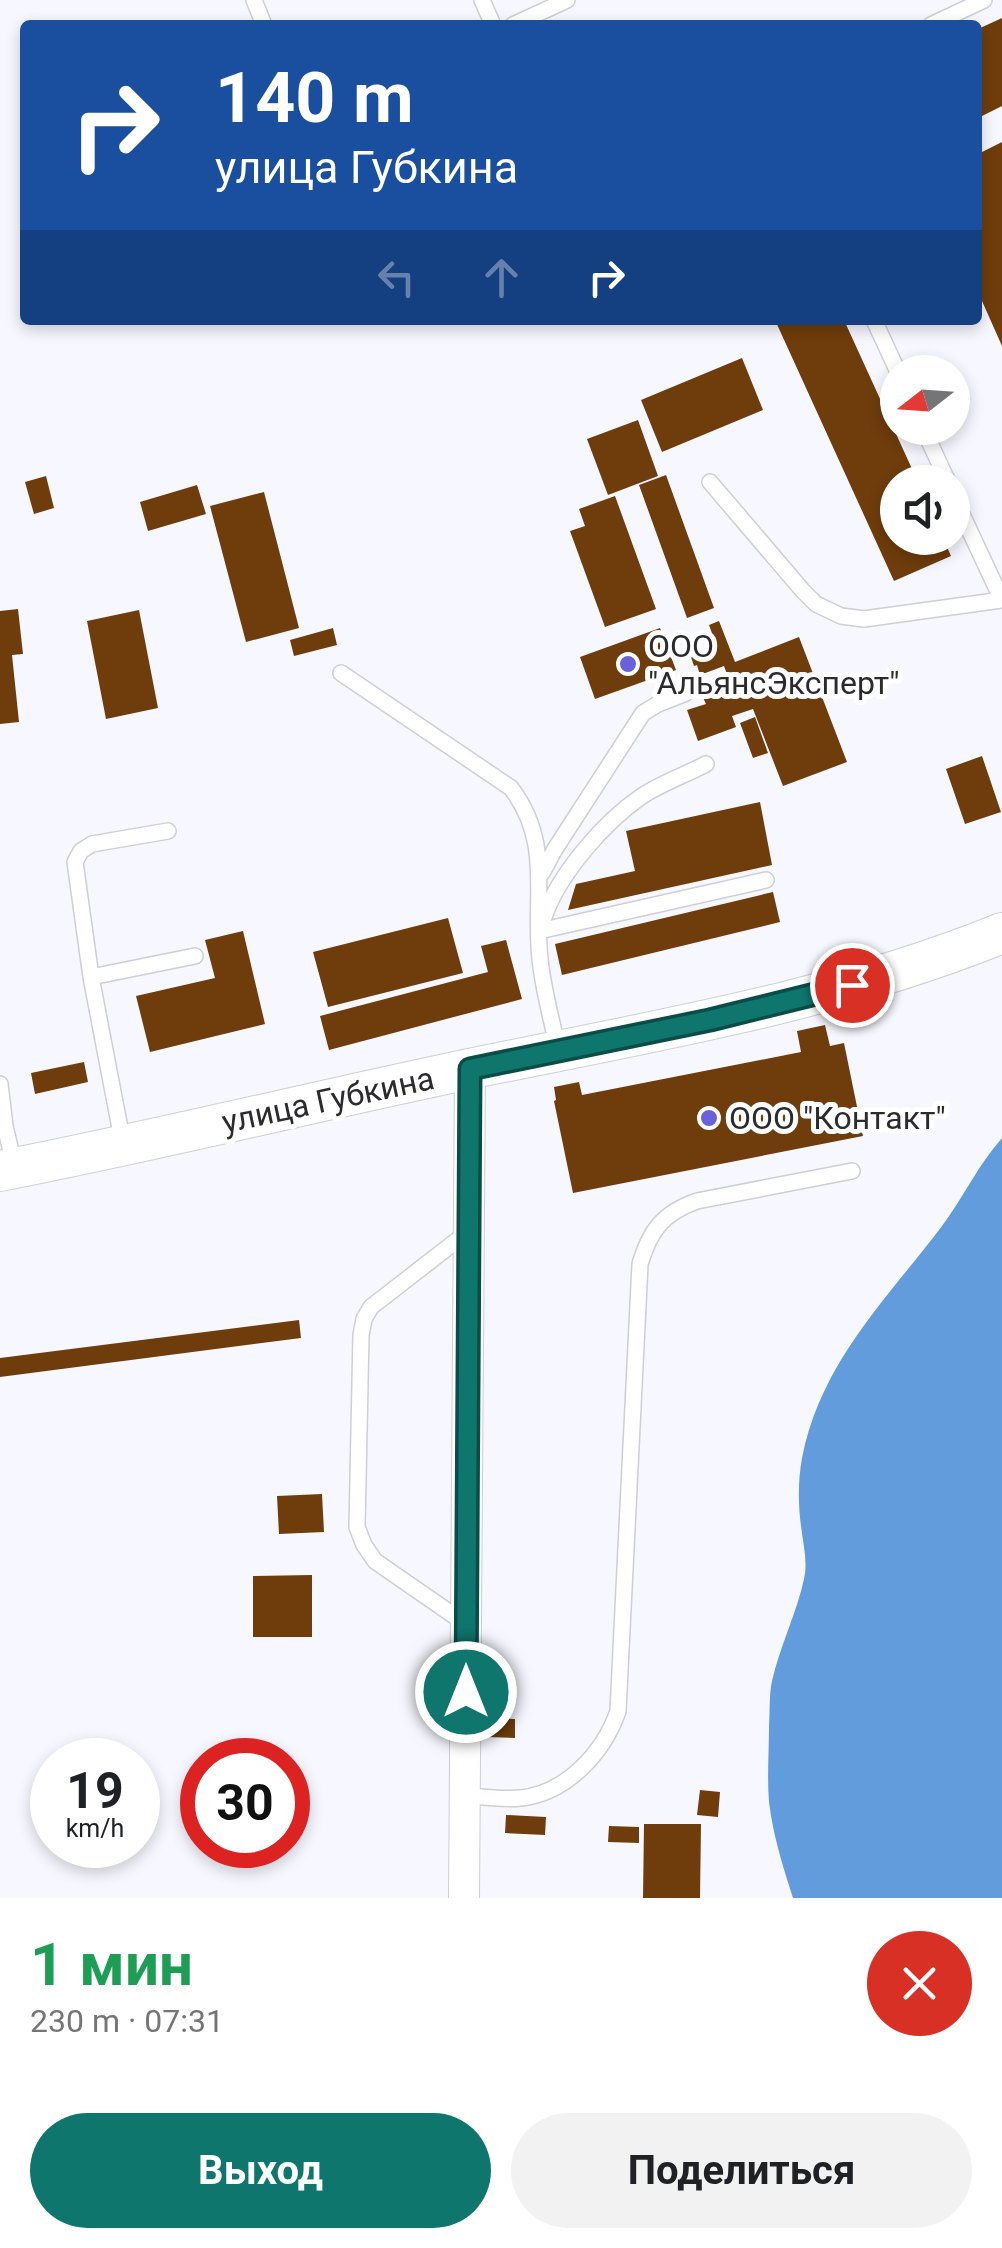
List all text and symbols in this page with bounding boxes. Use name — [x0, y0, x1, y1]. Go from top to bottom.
text: 140 m — [215, 57, 414, 139]
icon: right — [50, 60, 180, 190]
text: улица Губкина — [215, 141, 518, 194]
icon: left — [369, 250, 424, 305]
icon: ahead — [474, 250, 529, 305]
icon: right — [579, 250, 634, 305]
north arrow — [880, 355, 970, 445]
map controls — [880, 355, 970, 555]
button: sound — [880, 465, 970, 555]
place label: ООО "АльянсЭксперт" — [648, 627, 900, 702]
marker: ООО "АльянсЭксперт" — [617, 653, 639, 675]
pin — [810, 943, 895, 1028]
icon: arrive — [825, 958, 880, 1013]
street label: улица Губкина — [219, 1059, 437, 1141]
place label: ООО "Контакт" — [729, 1099, 946, 1137]
marker: ООО "Контакт" — [698, 1107, 720, 1129]
position arrow — [414, 1640, 518, 1744]
speed limit sign: 30 — [180, 1738, 310, 1868]
text: 19 — [66, 1762, 124, 1820]
text: km/h — [66, 1814, 124, 1843]
text: 1 мин — [30, 1929, 193, 2000]
button: close — [867, 1931, 972, 2036]
text: 230 m · 07:31 — [30, 2002, 224, 2040]
button: Выход — [30, 2113, 491, 2228]
button: Поделиться — [511, 2113, 972, 2228]

